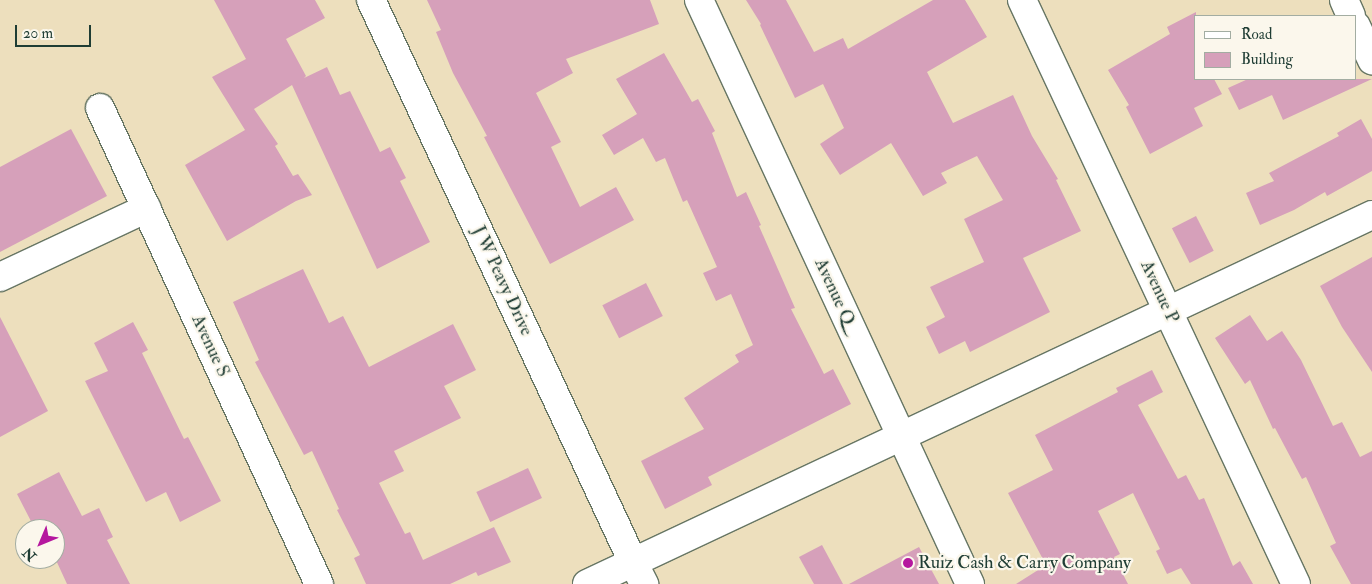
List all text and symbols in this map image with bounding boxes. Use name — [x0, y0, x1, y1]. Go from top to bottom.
scale bar — [18, 15, 94, 47]
legend — [1194, 15, 1357, 80]
text: 20 m — [23, 24, 53, 43]
text: Road — [1241, 25, 1272, 44]
text: Building — [1241, 50, 1293, 69]
street label: J W Peavy Drive — [467, 223, 537, 339]
street label: Avenue Q — [809, 255, 859, 329]
street label: Avenue P — [1135, 257, 1183, 327]
street label: Avenue S — [186, 312, 234, 380]
north arrow — [15, 519, 65, 569]
text: N — [19, 544, 40, 565]
place label: Ruiz Cash & Carry Company — [918, 552, 1131, 574]
marker: Ruiz Cash & Carry Company — [902, 557, 914, 569]

